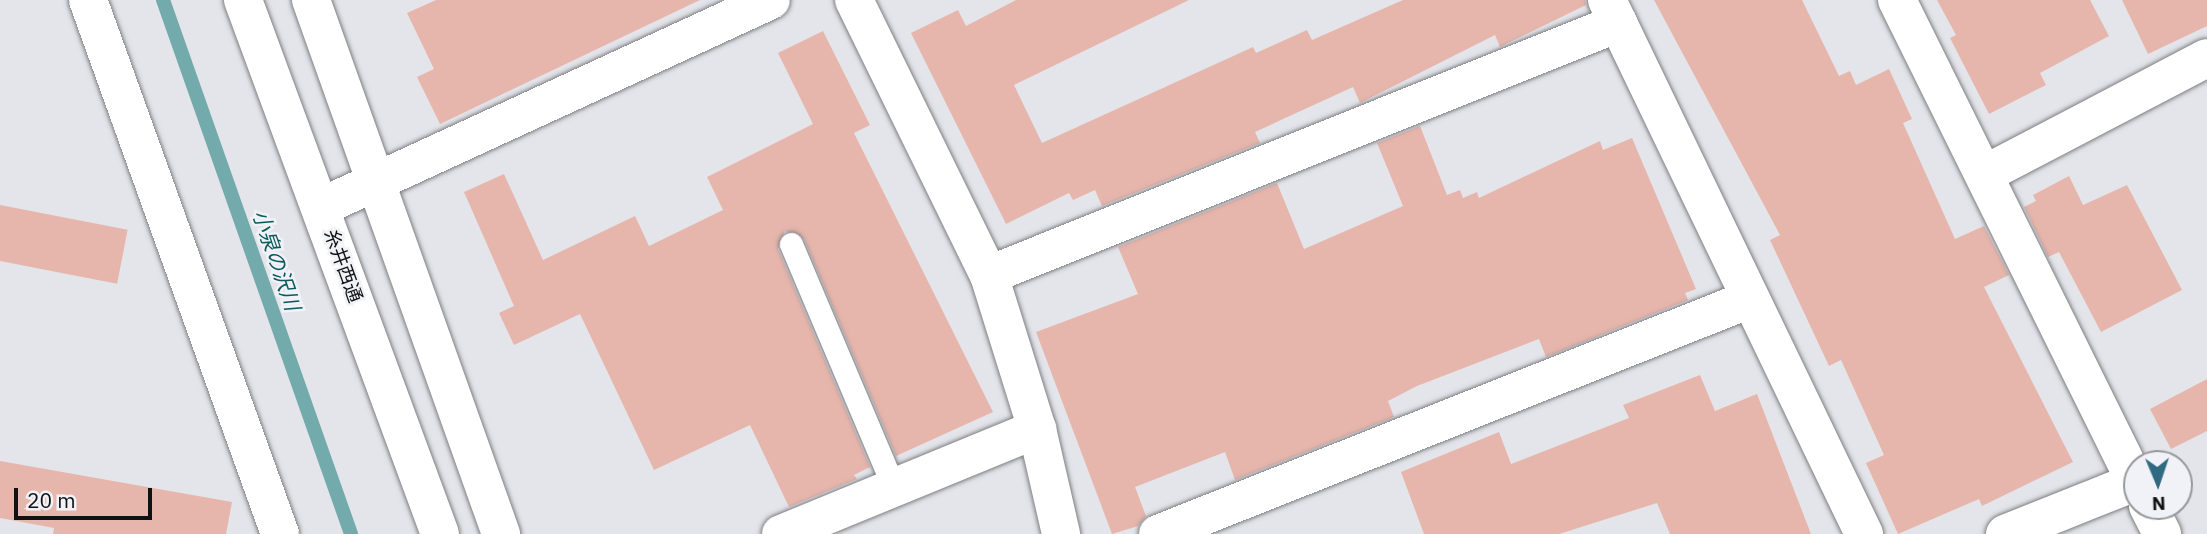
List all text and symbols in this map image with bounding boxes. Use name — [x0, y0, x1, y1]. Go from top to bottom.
water label: 小泉の沢川 — [248, 206, 306, 314]
street label: 糸井西通 — [319, 226, 367, 306]
north arrow — [2123, 450, 2193, 520]
scale bar — [18, 475, 156, 518]
text: 20 m — [27, 486, 76, 514]
text: N — [2151, 492, 2166, 516]

